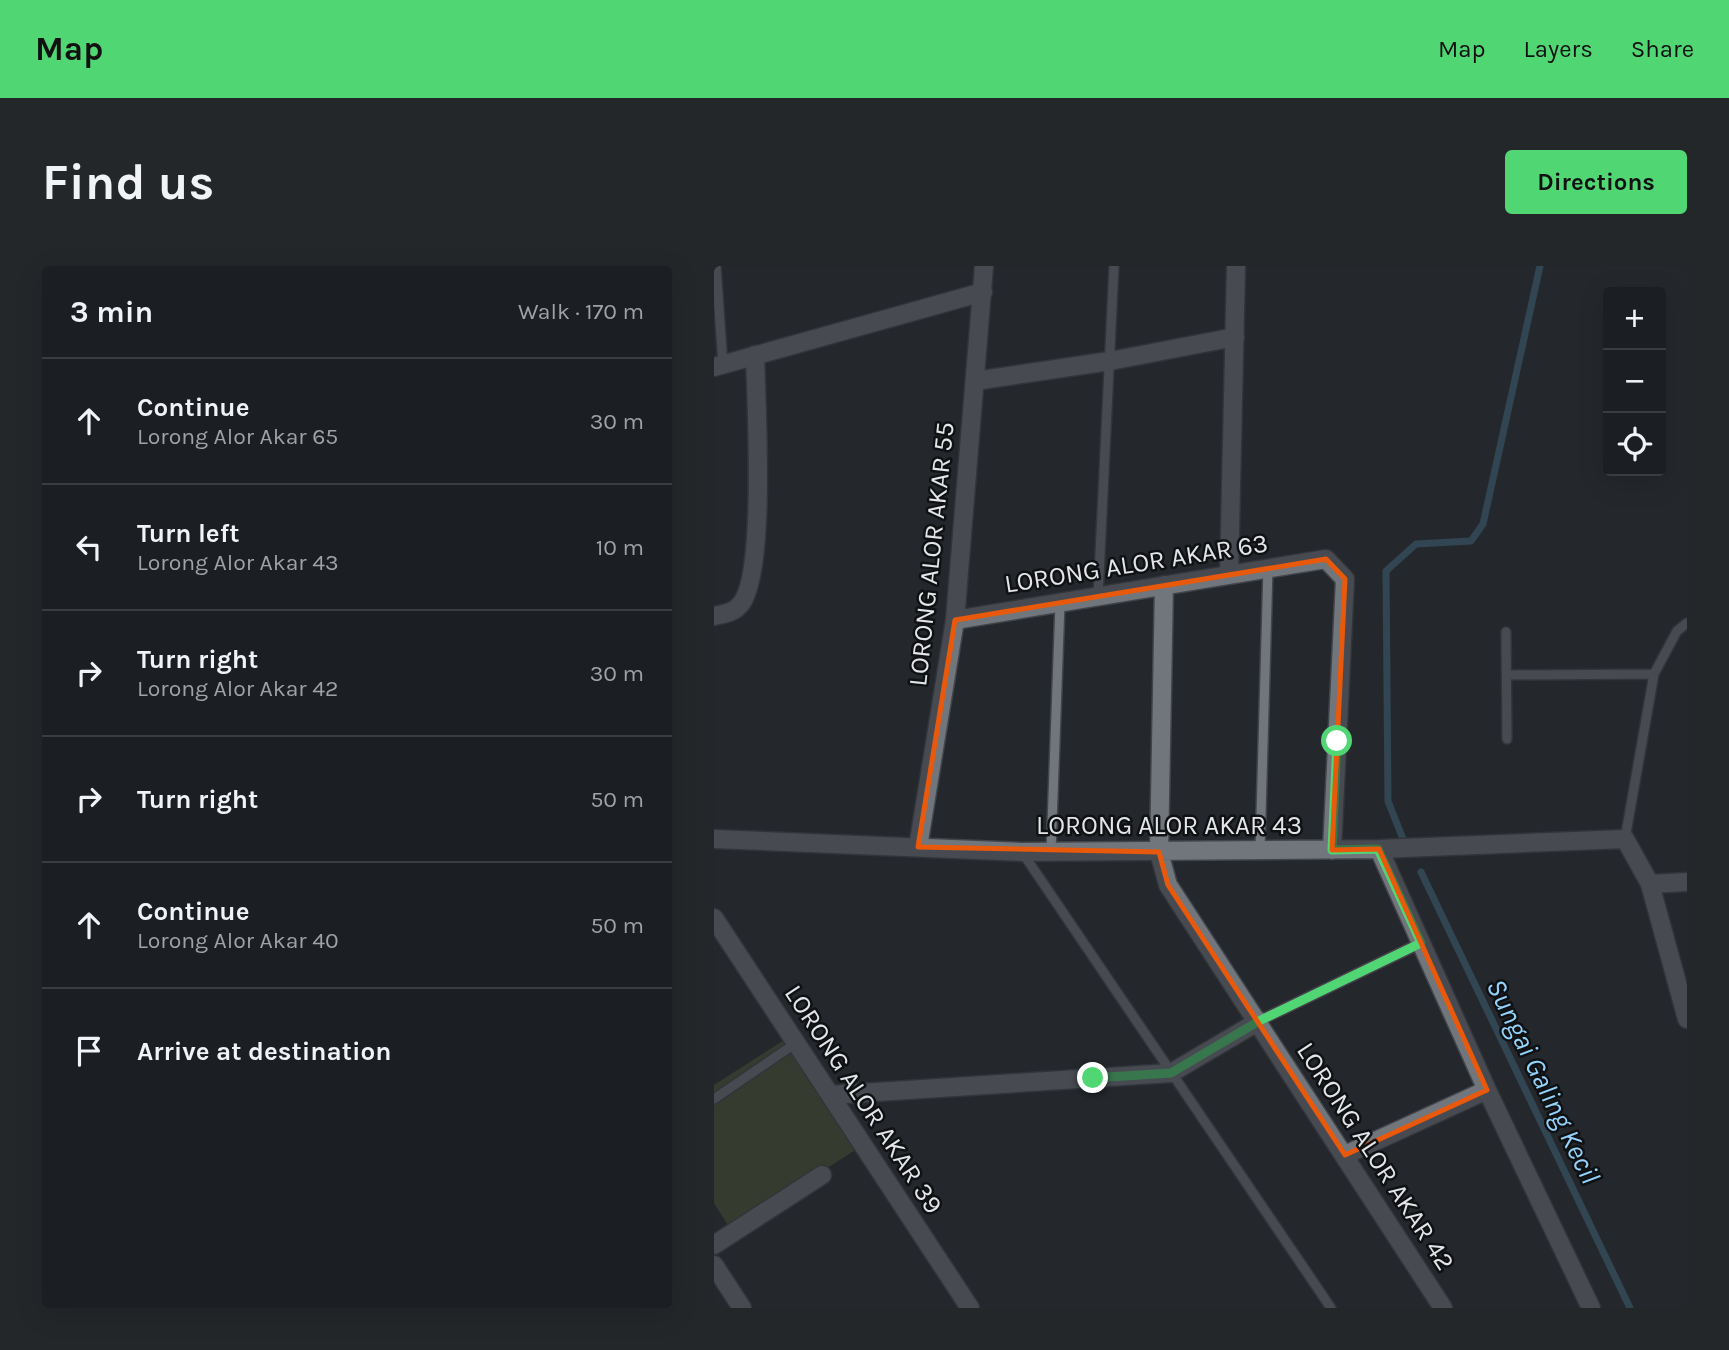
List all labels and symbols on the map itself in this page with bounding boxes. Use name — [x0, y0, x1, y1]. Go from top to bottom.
street label: LORONG ALOR AKAR 55 — [902, 420, 961, 688]
street label: LORONG ALOR AKAR 63 — [1002, 527, 1270, 600]
route start — [1321, 725, 1352, 756]
street label: LORONG ALOR AKAR 43 — [1036, 810, 1302, 841]
water label: Sungai Galing Kecil — [1480, 973, 1607, 1189]
street label: LORONG ALOR AKAR 39 — [778, 979, 949, 1219]
street label: LORONG ALOR AKAR 42 — [1290, 1036, 1461, 1276]
route end — [1077, 1062, 1108, 1093]

